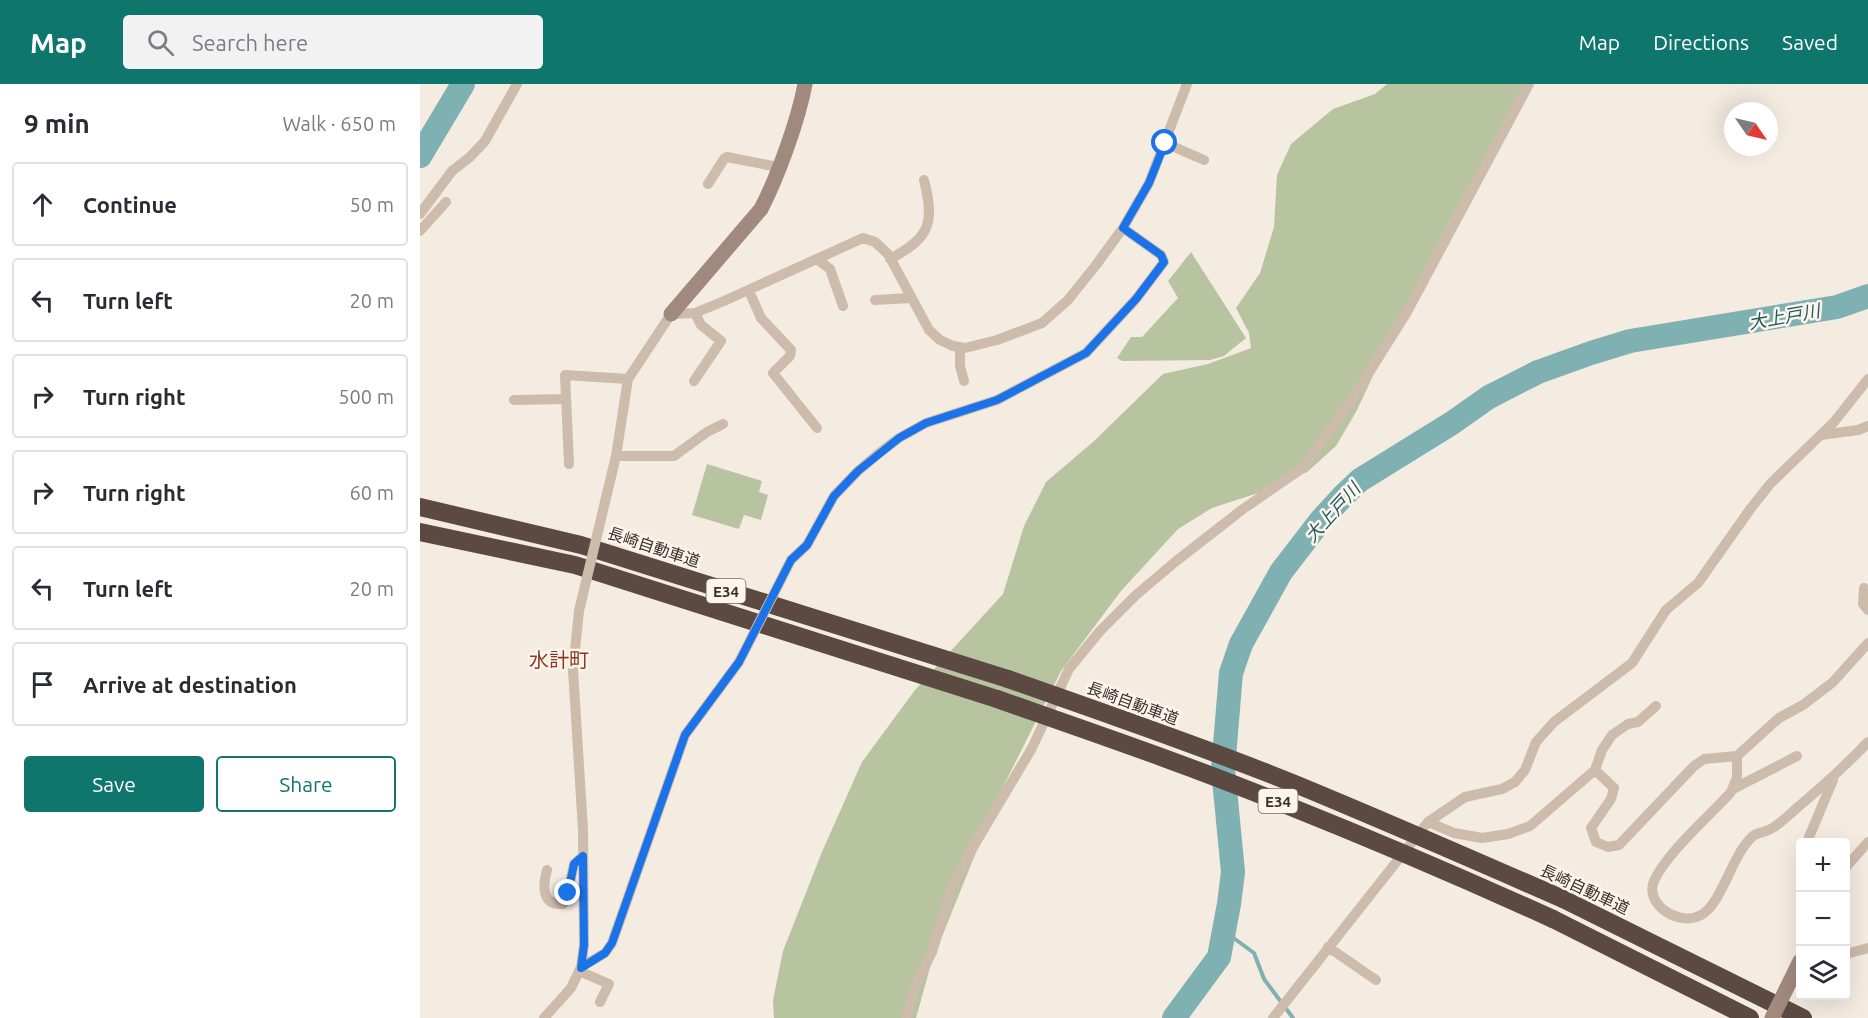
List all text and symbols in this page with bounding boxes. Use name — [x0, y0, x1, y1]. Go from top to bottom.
search box — [123, 15, 543, 69]
icon: search — [144, 26, 177, 59]
text: Map — [30, 27, 87, 58]
text: Search here — [192, 30, 308, 55]
text: Map — [1579, 30, 1620, 54]
text: Directions — [1653, 30, 1749, 54]
text: Saved — [1782, 30, 1838, 54]
north arrow — [1724, 102, 1778, 156]
text: 9 min — [24, 109, 90, 138]
text: Walk · 650 m — [283, 112, 396, 135]
route start — [1151, 129, 1177, 155]
icon: ahead — [26, 188, 59, 221]
text: Continue — [83, 192, 177, 217]
text: 50 m — [350, 193, 394, 216]
icon: left — [26, 284, 59, 317]
text: Turn left — [83, 288, 173, 313]
text: 20 m — [350, 289, 394, 312]
water label: 大上戸川 — [1747, 300, 1823, 332]
icon: right — [26, 380, 59, 413]
text: Turn right — [83, 384, 185, 409]
text: 500 m — [338, 385, 394, 408]
icon: right — [26, 476, 59, 509]
water label: 大上戸川 — [1300, 477, 1365, 545]
text: Turn right — [83, 480, 185, 505]
text: 60 m — [350, 481, 394, 504]
street label: 長崎自動車道 — [606, 524, 702, 570]
icon: left — [26, 572, 59, 605]
text: Turn left — [83, 576, 173, 601]
text: 20 m — [350, 577, 394, 600]
road number: E34 — [706, 579, 746, 603]
district label: 水計町 — [529, 648, 589, 671]
icon: arrive — [26, 668, 59, 701]
text: Arrive at destination — [83, 672, 297, 697]
street label: 長崎自動車道 — [1085, 678, 1181, 728]
button: Save — [24, 756, 204, 812]
button: Share — [216, 756, 396, 812]
road number: E34 — [1258, 789, 1298, 813]
map controls — [1796, 838, 1850, 1000]
button: + — [1796, 838, 1850, 892]
street label: 長崎自動車道 — [1538, 861, 1632, 917]
route end — [554, 879, 580, 905]
button: − — [1796, 892, 1850, 946]
button: layers — [1796, 946, 1850, 1000]

